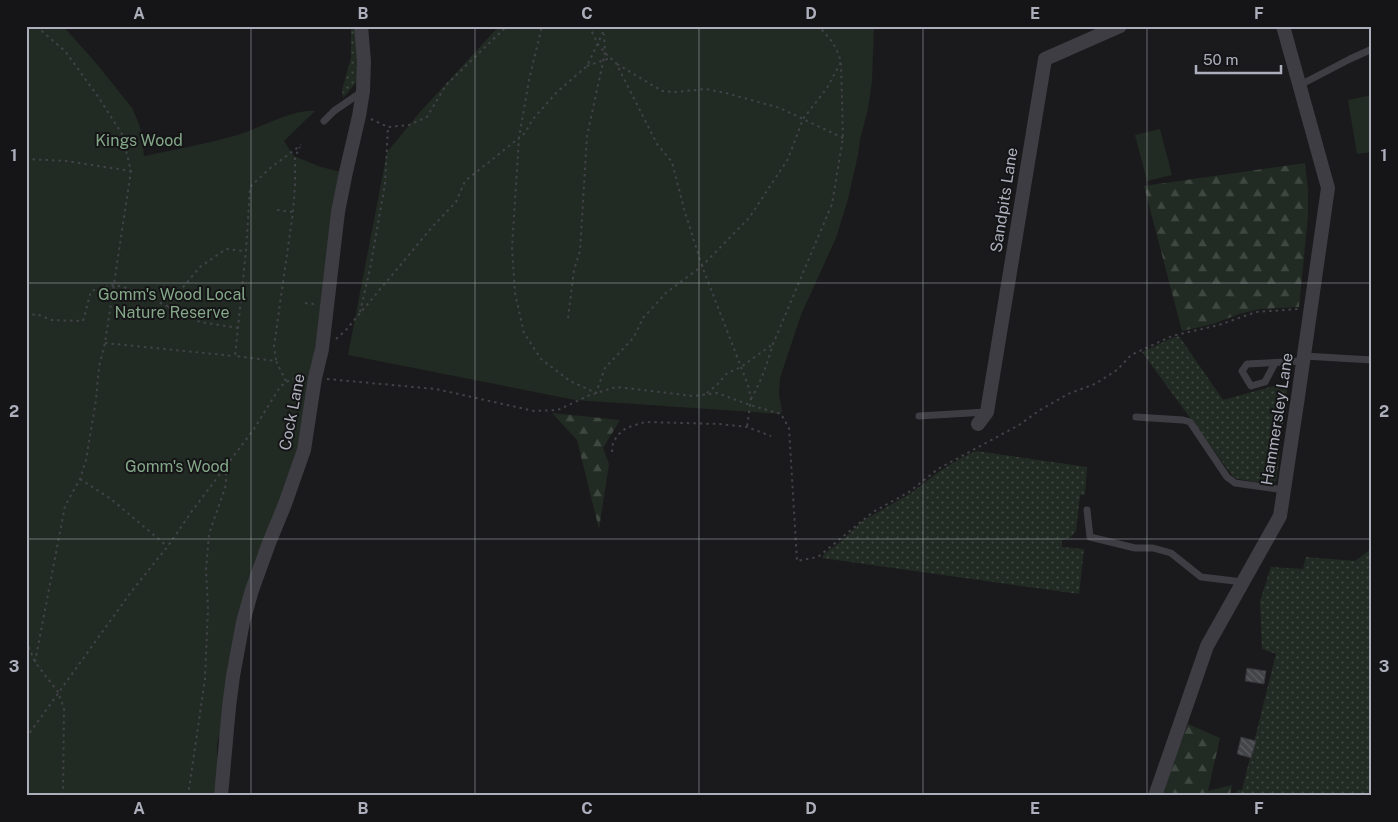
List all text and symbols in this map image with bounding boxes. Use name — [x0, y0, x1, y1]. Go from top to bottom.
text: A — [133, 4, 145, 23]
text: B — [358, 4, 369, 23]
text: C — [581, 4, 593, 23]
text: D — [805, 4, 817, 23]
text: E — [1030, 4, 1040, 23]
text: F — [1254, 4, 1264, 23]
scale bar — [1196, 42, 1280, 74]
text: 50 m — [1203, 51, 1238, 68]
park label: Kings Wood — [95, 131, 183, 150]
text: 1 — [11, 146, 17, 165]
street label: Sandpits Lane — [986, 146, 1022, 254]
text: 1 — [1381, 146, 1387, 165]
park label: Gomm's Wood Local Nature Reserve — [98, 285, 246, 322]
street label: Hammersley Lane — [1257, 351, 1297, 487]
street label: Cock Lane — [275, 372, 309, 452]
text: 2 — [9, 402, 19, 421]
text: 2 — [1379, 402, 1389, 421]
park label: Gomm's Wood — [125, 457, 229, 476]
text: 3 — [9, 657, 19, 676]
text: 3 — [1379, 657, 1389, 676]
text: A — [133, 799, 145, 818]
text: B — [358, 799, 369, 818]
text: C — [581, 799, 593, 818]
text: D — [805, 799, 817, 818]
text: E — [1030, 799, 1040, 818]
text: F — [1254, 799, 1264, 818]

